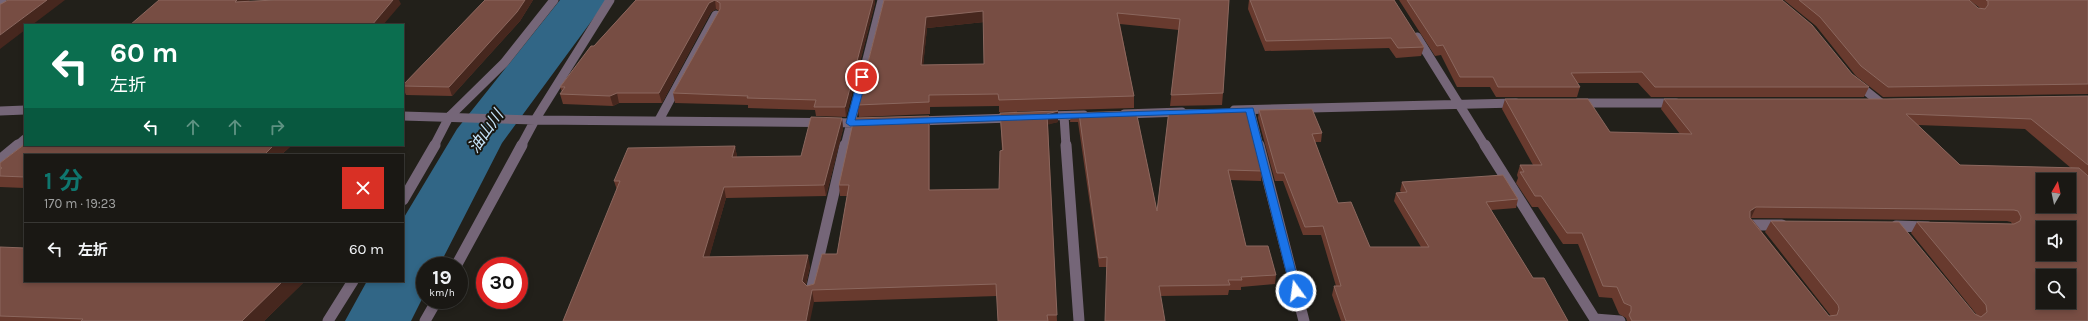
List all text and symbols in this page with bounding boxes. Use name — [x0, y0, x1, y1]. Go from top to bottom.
text: 60 m — [110, 36, 178, 69]
icon: left — [44, 40, 96, 92]
pin — [845, 60, 879, 94]
icon: arrive — [851, 66, 873, 88]
text: 左折 — [110, 74, 146, 96]
water label: 油山川 — [464, 105, 508, 156]
icon: left — [140, 116, 162, 138]
icon: ahead — [182, 116, 204, 138]
icon: ahead — [224, 116, 246, 138]
icon: right — [266, 116, 288, 138]
text: 1 分 — [44, 167, 83, 195]
button: close — [342, 167, 384, 209]
north arrow — [2036, 173, 2076, 213]
map controls — [2036, 173, 2076, 309]
text: 170 m · 19:23 — [44, 196, 116, 211]
button: sound — [2036, 221, 2076, 261]
icon: left — [44, 238, 66, 260]
text: 60 m — [349, 240, 384, 258]
text: 左折 — [78, 241, 108, 259]
speed limit sign: 30 — [476, 257, 528, 309]
text: 19 — [432, 266, 452, 289]
button: search — [2036, 269, 2076, 309]
position arrow — [1275, 270, 1317, 312]
text: km/h — [429, 287, 455, 299]

